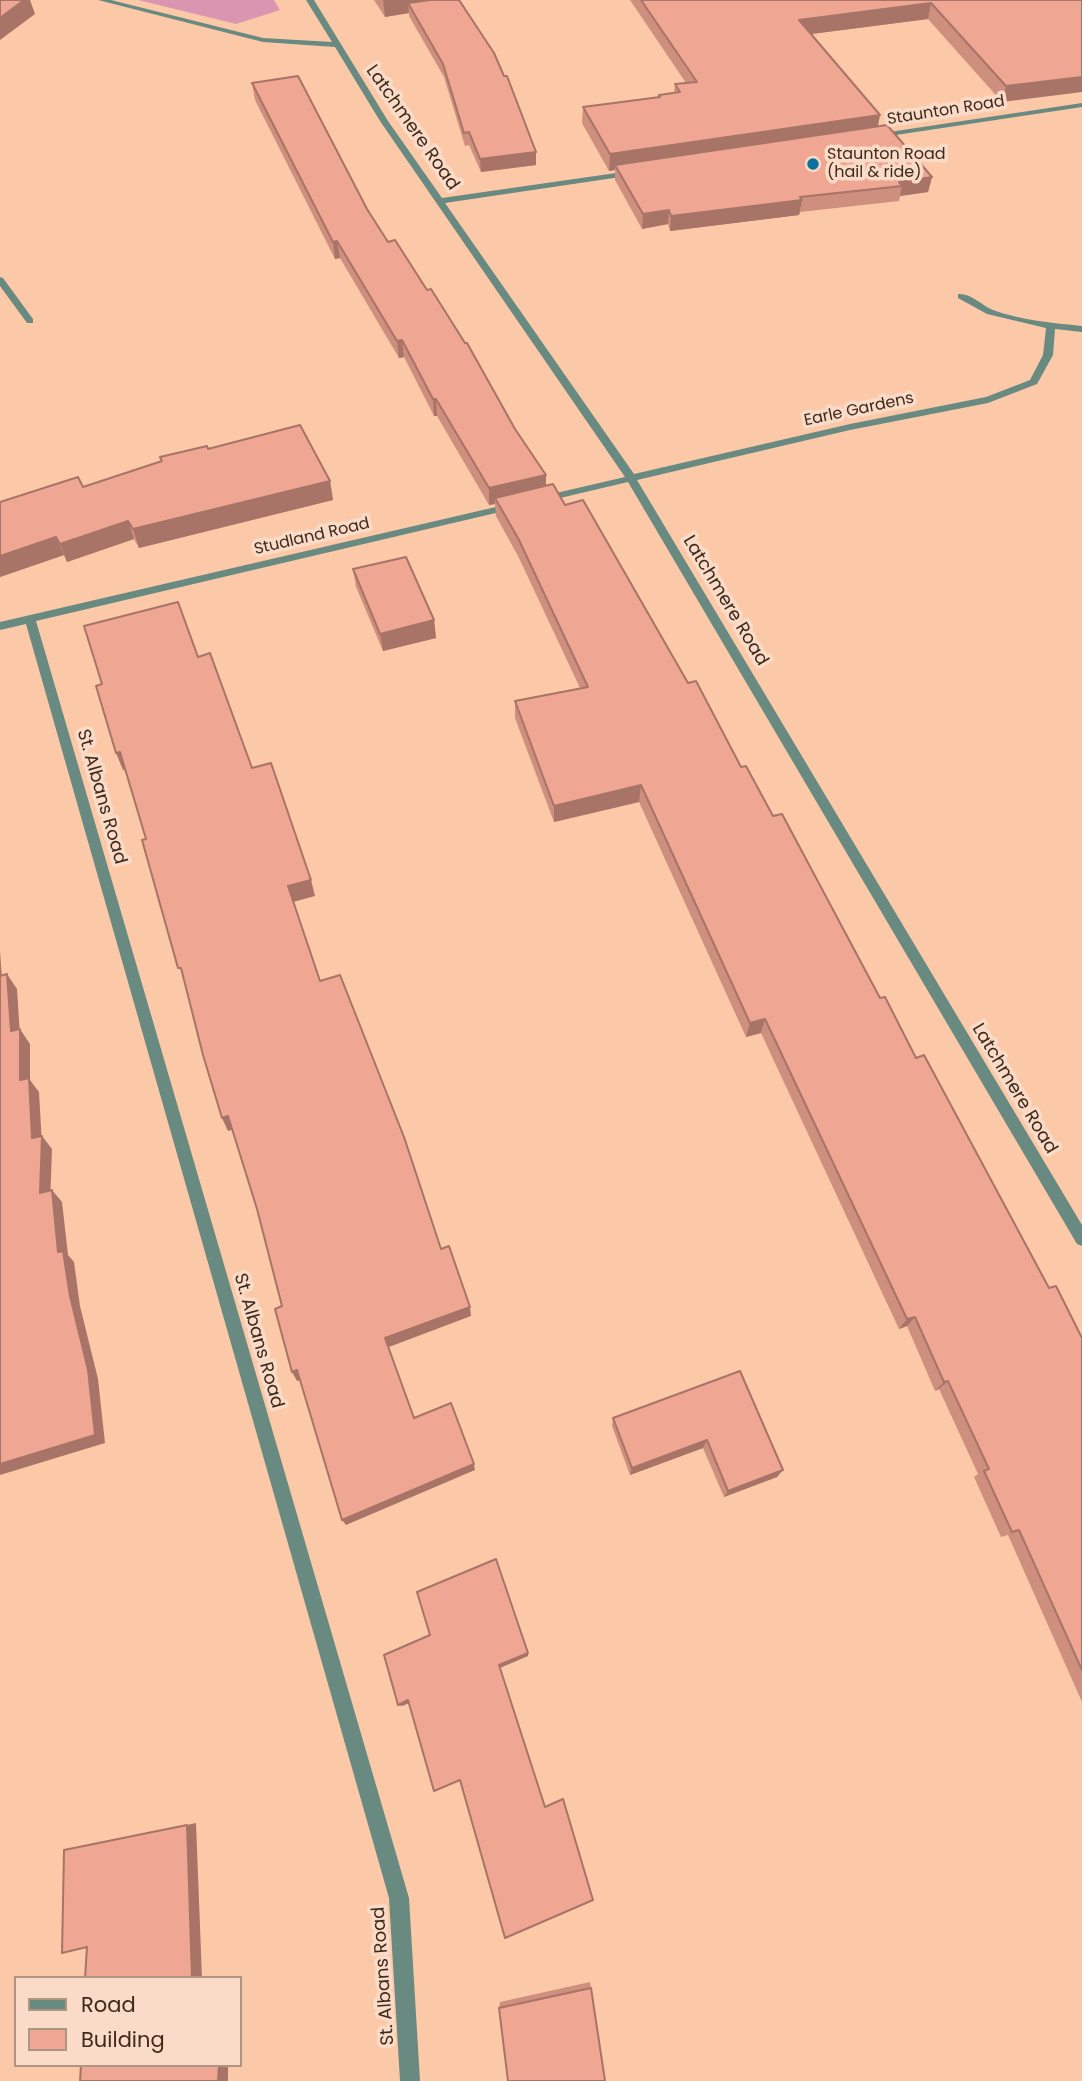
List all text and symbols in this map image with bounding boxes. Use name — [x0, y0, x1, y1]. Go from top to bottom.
street label: Latchmere Road — [361, 61, 463, 195]
street label: Staunton Road — [886, 92, 1006, 130]
place label: Staunton Road (hail & ride) — [827, 145, 946, 183]
marker: Staunton Road (hail & ride) — [805, 156, 821, 172]
street label: Earle Gardens — [802, 389, 916, 431]
street label: Studland Road — [252, 514, 372, 560]
street label: Latchmere Road — [678, 532, 772, 670]
street label: St. Albans Road — [71, 727, 131, 867]
street label: Latchmere Road — [967, 1020, 1061, 1158]
street label: St. Albans Road — [228, 1271, 288, 1411]
street label: St. Albans Road — [368, 1906, 400, 2046]
legend — [14, 1976, 242, 2067]
text: Road — [81, 1990, 136, 2019]
text: Building — [81, 2025, 165, 2054]

